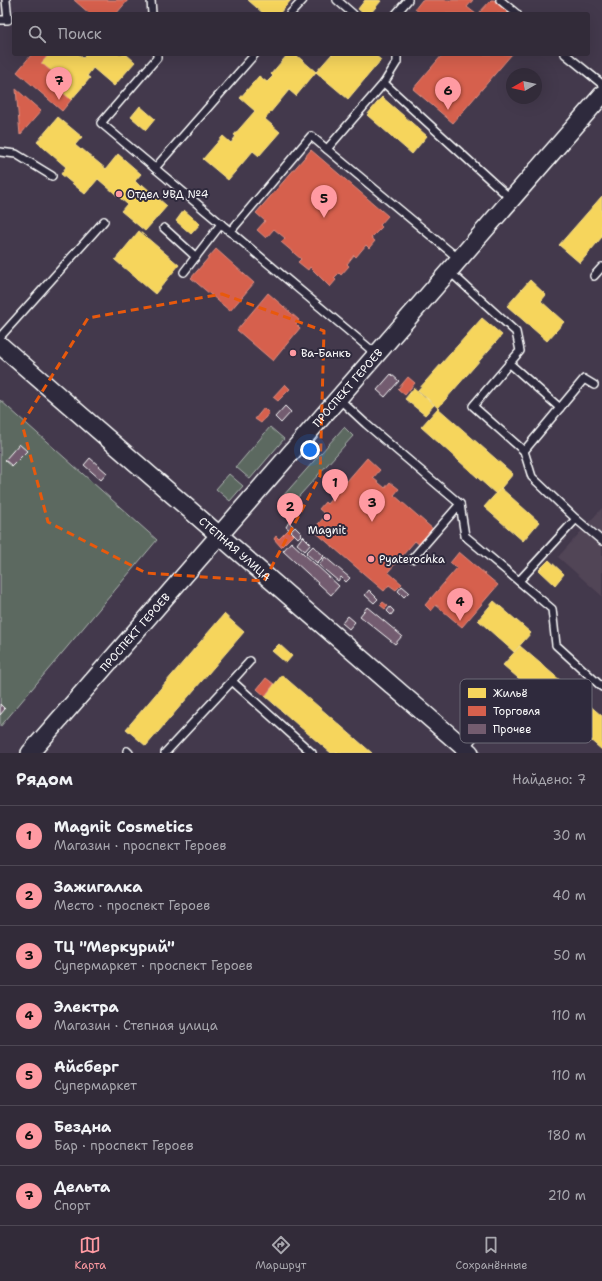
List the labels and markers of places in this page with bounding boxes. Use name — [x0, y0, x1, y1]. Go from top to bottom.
pin: 7 — [46, 67, 72, 100]
pin: 6 — [435, 77, 461, 110]
pin: 5 — [311, 185, 337, 218]
place label: Отдел УВД №4 — [127, 187, 209, 202]
marker: Отдел УВД №4 — [114, 189, 124, 199]
place label: Ва-Банкъ — [301, 346, 351, 361]
marker: Ва-Банкъ — [288, 348, 298, 358]
pin: 1 — [322, 469, 348, 502]
pin: 3 — [359, 489, 385, 522]
pin: 2 — [277, 493, 303, 526]
marker: Magnit — [322, 512, 332, 522]
place label: Magnit — [308, 523, 346, 538]
place label: Pyaterochka — [379, 552, 445, 567]
marker: Pyaterochka — [366, 554, 376, 564]
pin: 4 — [447, 588, 473, 621]

